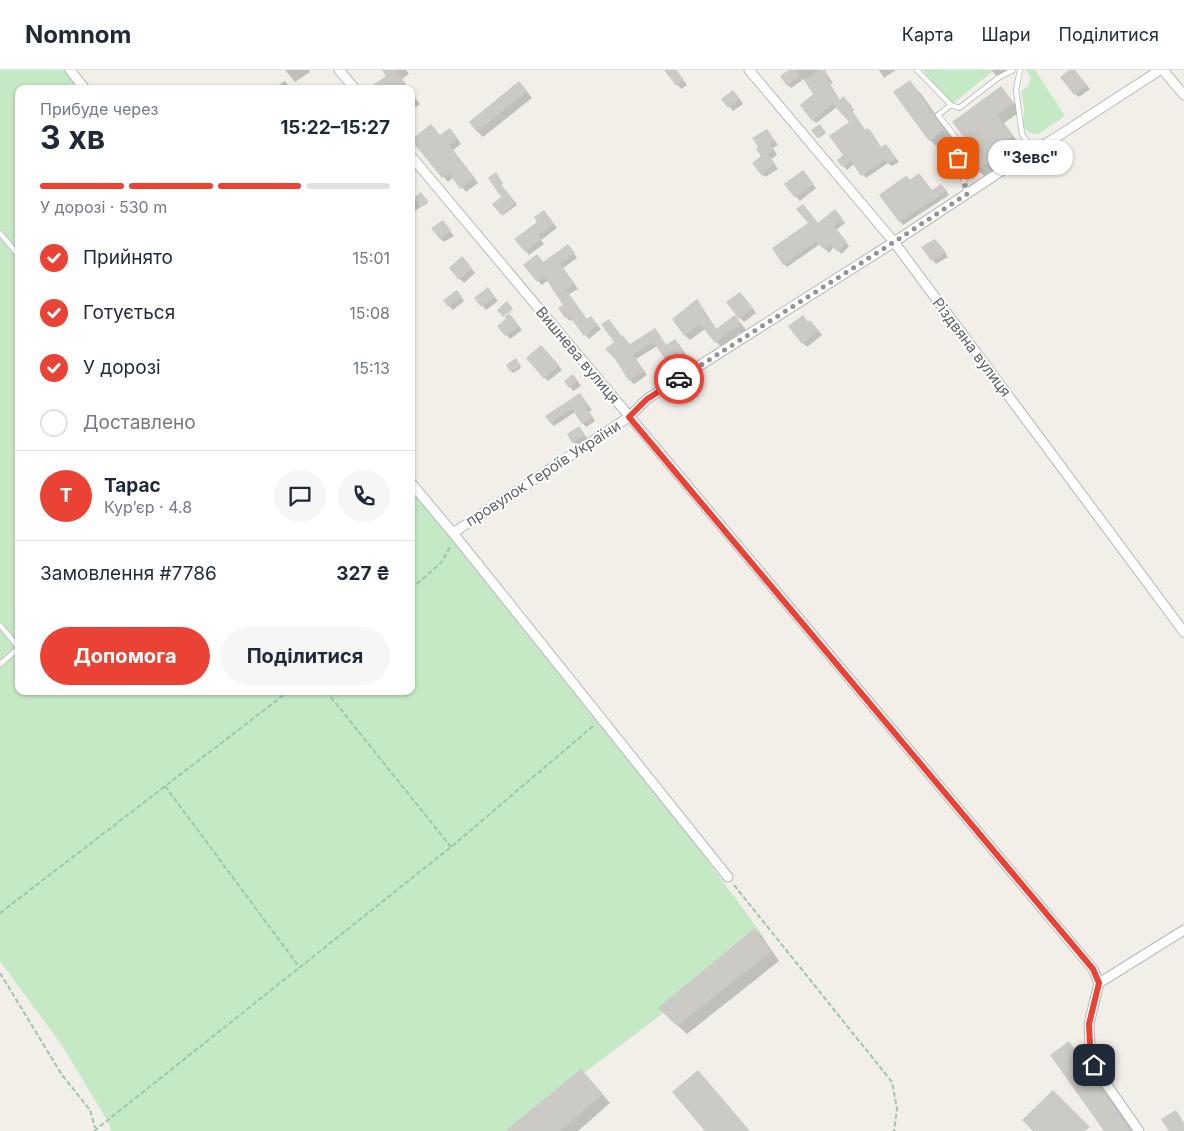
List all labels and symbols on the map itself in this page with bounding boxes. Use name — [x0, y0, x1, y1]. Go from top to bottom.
pin — [937, 137, 979, 179]
callout: "Зевс" — [988, 140, 1073, 176]
street label: Різдвяна вулиця — [929, 294, 1015, 400]
street label: Вишнева вулиця — [532, 303, 624, 407]
courier — [654, 354, 704, 404]
street label: провулок Героїв України — [462, 416, 624, 530]
pin — [1073, 1044, 1115, 1086]

